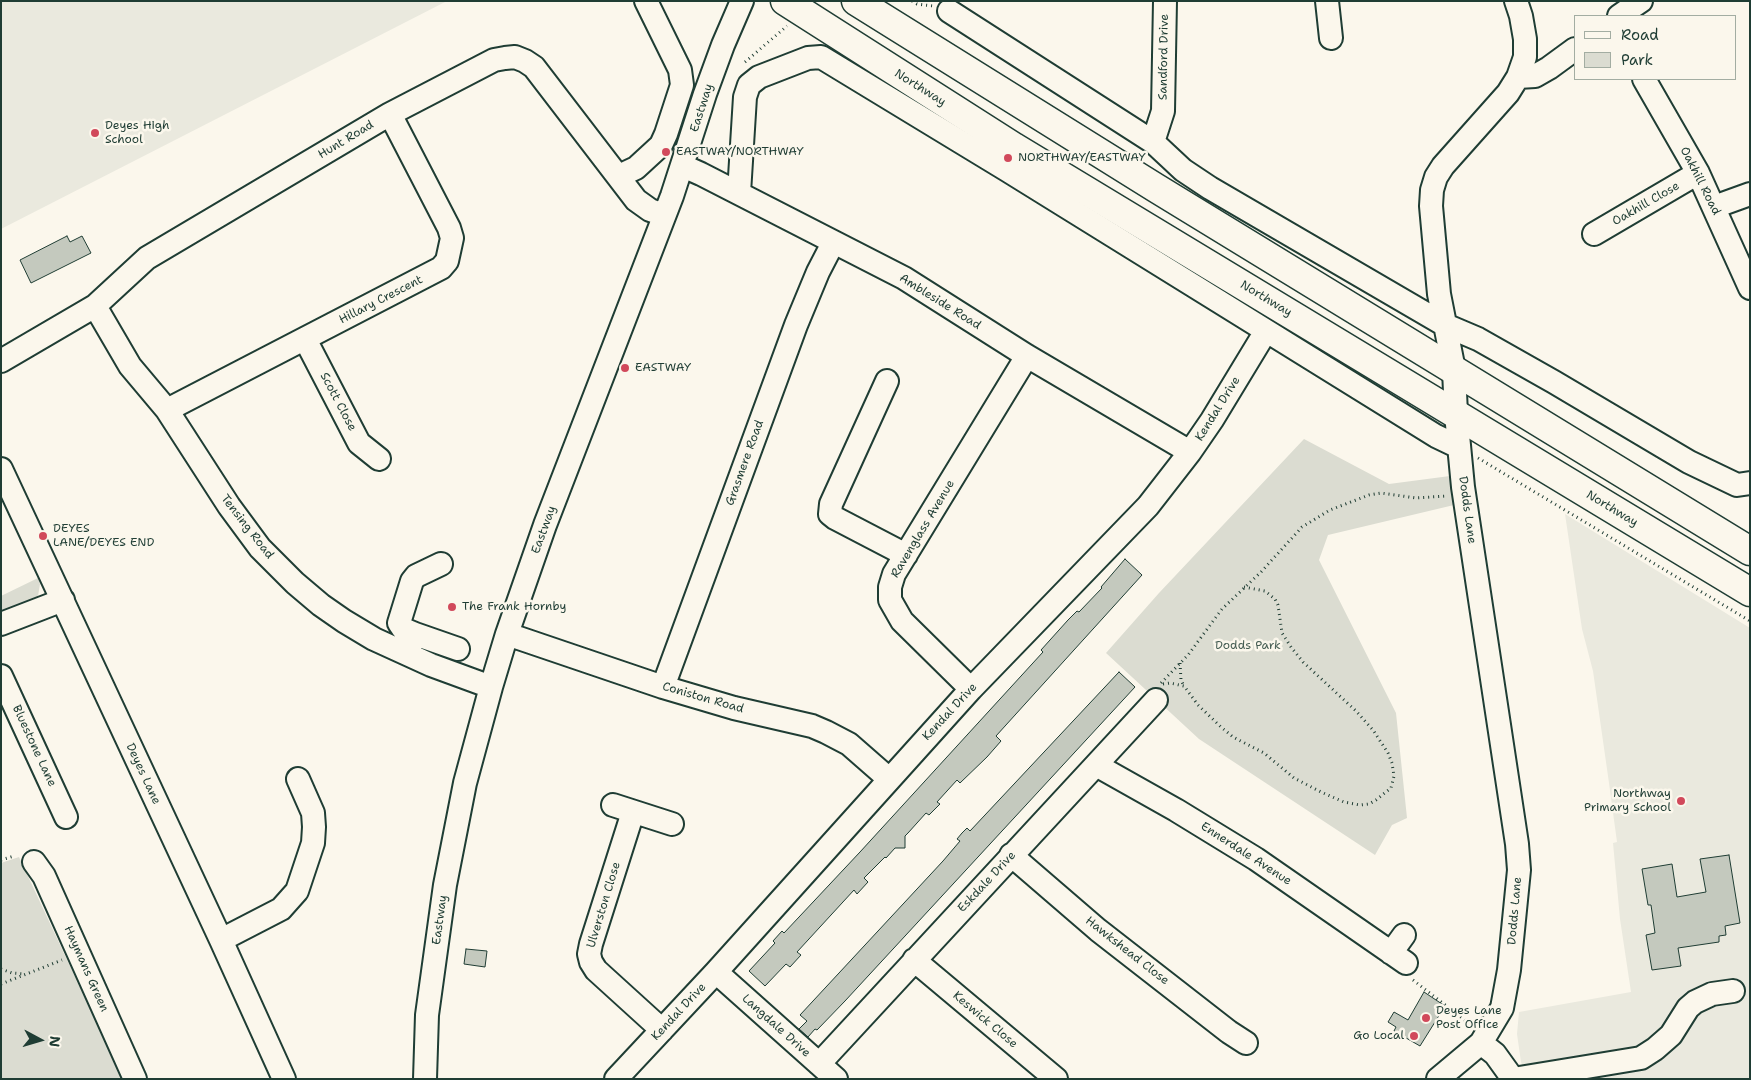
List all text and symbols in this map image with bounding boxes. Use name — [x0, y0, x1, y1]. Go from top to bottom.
street label: Sandford Drive — [1156, 14, 1172, 100]
legend — [1574, 15, 1736, 80]
text: Road — [1621, 25, 1659, 45]
text: Park — [1621, 50, 1653, 70]
street label: Northway — [892, 67, 948, 109]
street label: Eastway — [687, 82, 717, 134]
street label: Hunt Road — [316, 118, 376, 162]
place label: Deyes High School — [105, 119, 170, 147]
marker: Deyes High School — [89, 127, 101, 139]
street label: Oakhill Road — [1677, 144, 1723, 218]
place label: EASTWAY/NORTHWAY — [676, 145, 804, 159]
marker: EASTWAY/NORTHWAY — [660, 146, 672, 158]
place label: NORTHWAY/EASTWAY — [1018, 151, 1146, 165]
marker: NORTHWAY/EASTWAY — [1002, 152, 1014, 164]
street label: Oakhill Close — [1610, 179, 1682, 229]
street label: Ambleside Road — [896, 271, 984, 333]
street label: Hillary Crescent — [337, 273, 425, 327]
street label: Northway — [1237, 278, 1295, 320]
place label: EASTWAY — [635, 361, 691, 375]
marker: EASTWAY — [619, 362, 631, 374]
street label: Scott Close — [317, 370, 359, 434]
street label: Kendal Drive — [1192, 374, 1244, 444]
street label: Grasmere Road — [723, 418, 767, 508]
street label: Dodds Lane — [1455, 475, 1479, 545]
street label: Ravenglass Avenue — [888, 477, 958, 581]
street label: Northway — [1583, 488, 1641, 530]
street label: Tensing Road — [217, 492, 277, 562]
street label: Eastway — [529, 504, 559, 556]
place label: DEYES LANE/DEYES END — [53, 522, 155, 550]
marker: DEYES LANE/DEYES END — [37, 530, 49, 542]
place label: The Frank Hornby — [462, 600, 566, 614]
marker: The Frank Hornby — [446, 601, 458, 613]
park label: Dodds Park — [1215, 639, 1281, 653]
street label: Coniston Road — [661, 679, 745, 717]
street label: Kendal Drive — [920, 680, 980, 744]
street label: Bluestone Lane — [9, 703, 59, 789]
street label: Deyes Lane — [123, 741, 163, 807]
place label: Northway Primary School — [1584, 787, 1671, 815]
marker: Northway Primary School — [1675, 795, 1687, 807]
street label: Ennerdale Avenue — [1198, 819, 1294, 889]
street label: Eskdale Drive — [955, 848, 1019, 916]
street label: Ulverston Close — [584, 860, 624, 950]
street label: Dodds Lane — [1505, 876, 1525, 946]
street label: Eastway — [429, 894, 451, 946]
street label: Hawkshead Close — [1082, 914, 1172, 988]
street label: Haymans Green — [61, 924, 111, 1014]
street label: Kendal Drive — [649, 980, 709, 1044]
street label: Keswick Close — [950, 989, 1020, 1051]
street label: Langdale Drive — [739, 991, 813, 1061]
place label: Deyes Lane Post Office — [1436, 1004, 1502, 1032]
marker: Deyes Lane Post Office — [1420, 1012, 1432, 1024]
north arrow — [15, 1015, 65, 1065]
place label: Go Local — [1353, 1029, 1404, 1043]
marker: Go Local — [1408, 1030, 1420, 1042]
text: N — [45, 1035, 64, 1048]

